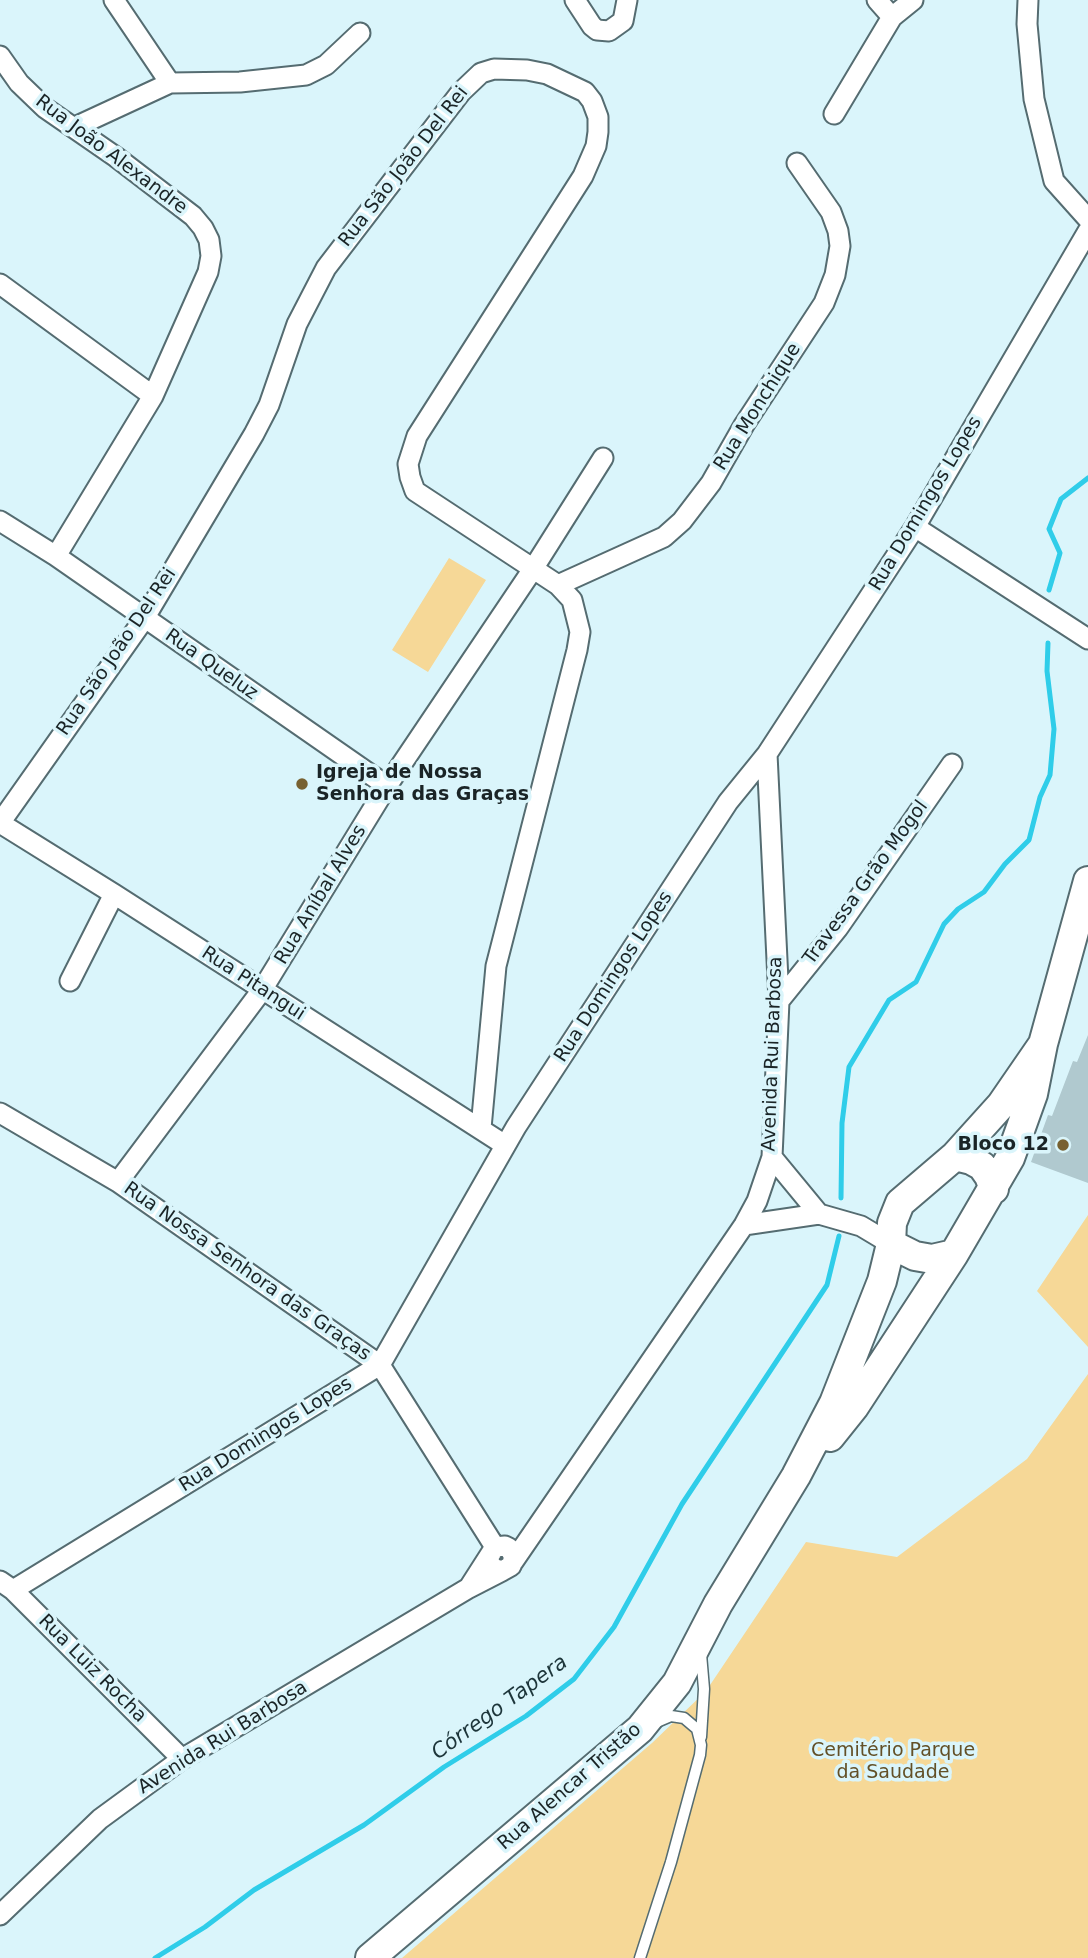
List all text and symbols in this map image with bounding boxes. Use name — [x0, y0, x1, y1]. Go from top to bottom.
street label: Rua São João Del Rei — [334, 82, 474, 252]
street label: Rua João Alexandre — [31, 90, 191, 220]
street label: Rua Monchique — [710, 339, 806, 475]
street label: Rua Domingos Lopes — [865, 413, 987, 595]
street label: Rua São João Del Rei — [52, 564, 182, 740]
street label: Rua Queluz — [160, 625, 262, 705]
place label: Igreja de Nossa Senhora das Graças — [316, 762, 529, 806]
marker: Igreja de Nossa Senhora das Graças — [294, 776, 310, 792]
street label: Travessa Grão Mogol — [799, 796, 933, 970]
street label: Rua Aníbal Alves — [270, 821, 372, 969]
street label: Rua Domingos Lopes — [550, 887, 678, 1067]
street label: Rua Pitangui — [197, 942, 309, 1026]
street label: Avenida Rui Barbosa — [758, 956, 788, 1152]
place label: Bloco 12 — [958, 1134, 1049, 1156]
marker: Bloco 12 — [1055, 1137, 1071, 1153]
street label: Rua Nossa Senhora das Graças — [119, 1178, 375, 1366]
street label: Rua Domingos Lopes — [175, 1373, 357, 1497]
street label: Rua Luiz Rocha — [33, 1610, 151, 1728]
water label: Córrego Tapera — [427, 1650, 573, 1766]
street label: Avenida Rui Barbosa — [134, 1677, 312, 1799]
street label: Rua Alencar Tristão — [494, 1719, 646, 1855]
park label: Cemitério Parque da Saudade — [811, 1740, 975, 1784]

